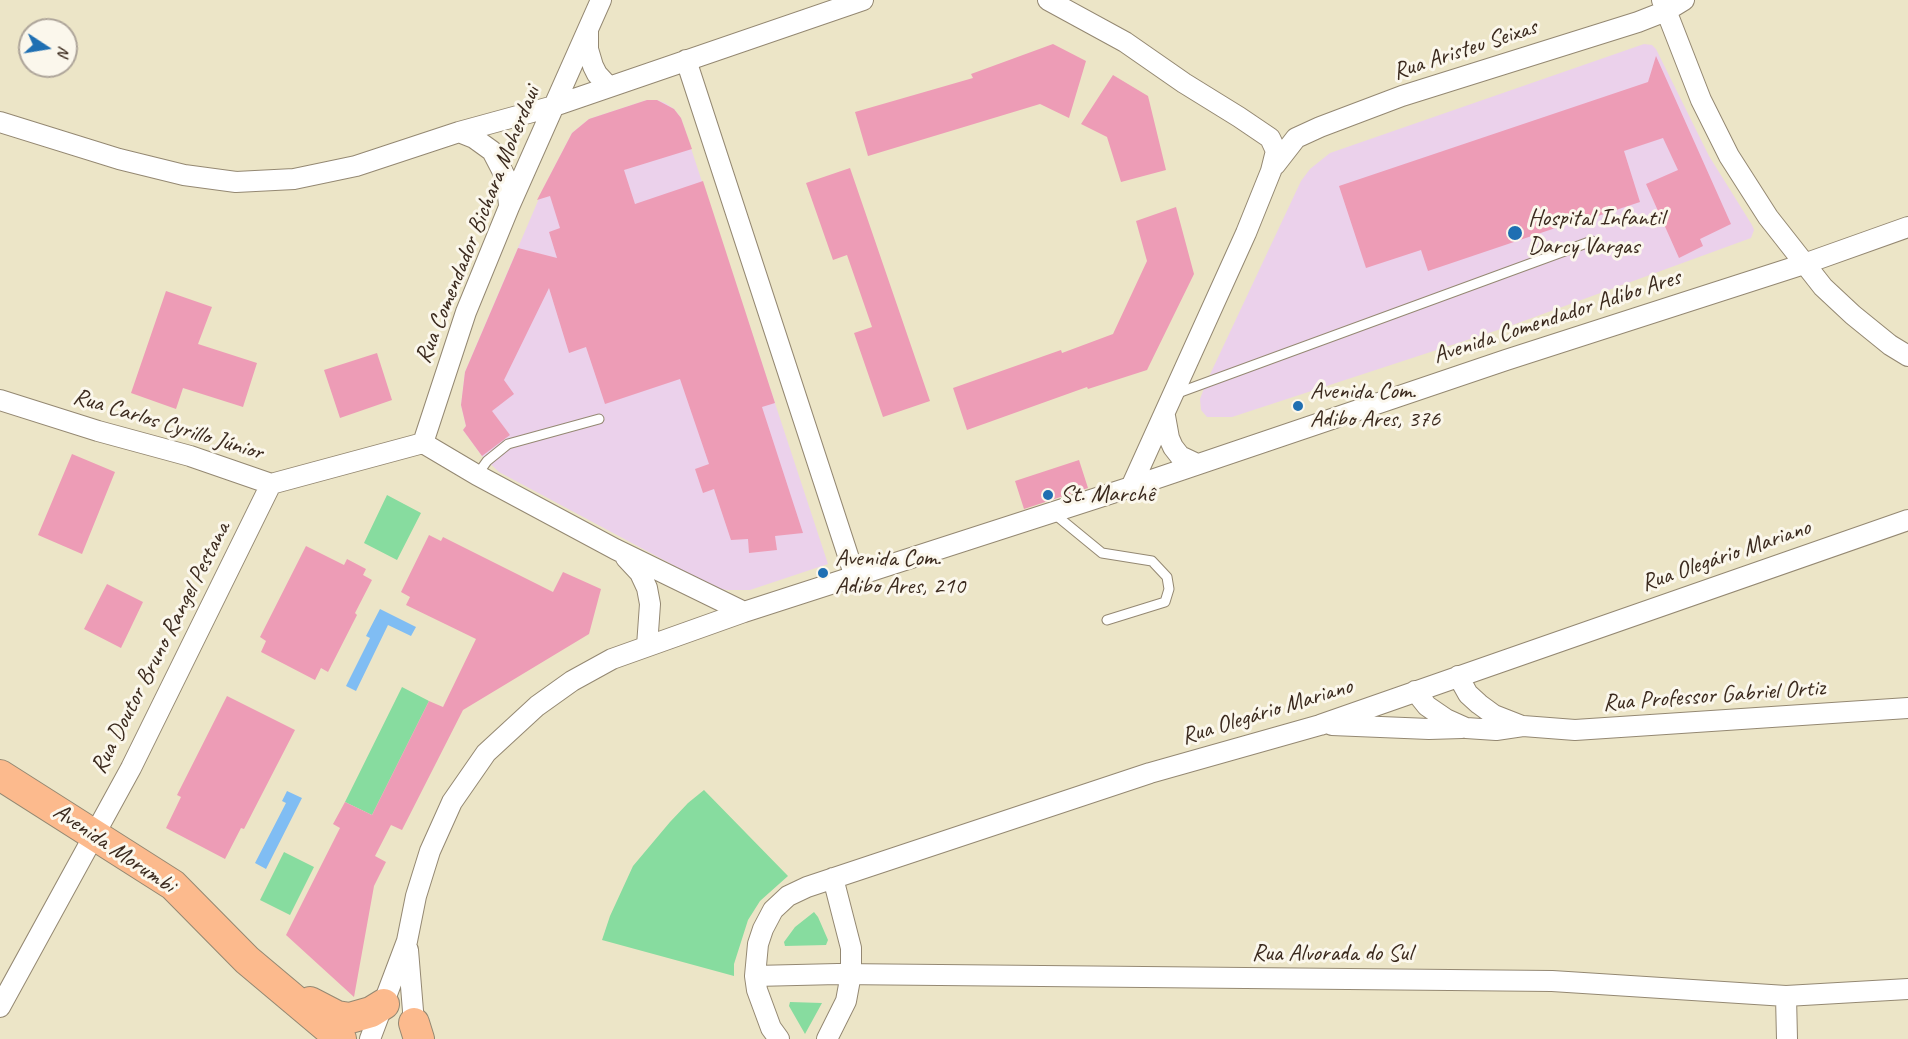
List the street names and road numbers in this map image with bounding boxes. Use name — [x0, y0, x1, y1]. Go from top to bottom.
street label: Rua Aristeu Seixas — [1389, 13, 1541, 87]
street label: Rua Comendador Bichara Moherdaui — [409, 82, 547, 368]
street label: Avenida Comendador Adibo Ares — [1430, 263, 1684, 371]
street label: Rua Carlos Cyrillo Júnior — [70, 382, 266, 468]
street label: Rua Olegário Mariano — [1638, 514, 1814, 598]
street label: Rua Doutor Bruno Rangel Pestana — [85, 517, 237, 779]
street label: Rua Olegário Mariano — [1178, 672, 1356, 752]
street label: Rua Professor Gabriel Ortiz — [1602, 674, 1826, 718]
street label: Avenida Morumbi — [48, 798, 180, 900]
street label: Rua Alvorada do Sul — [1252, 940, 1412, 968]

